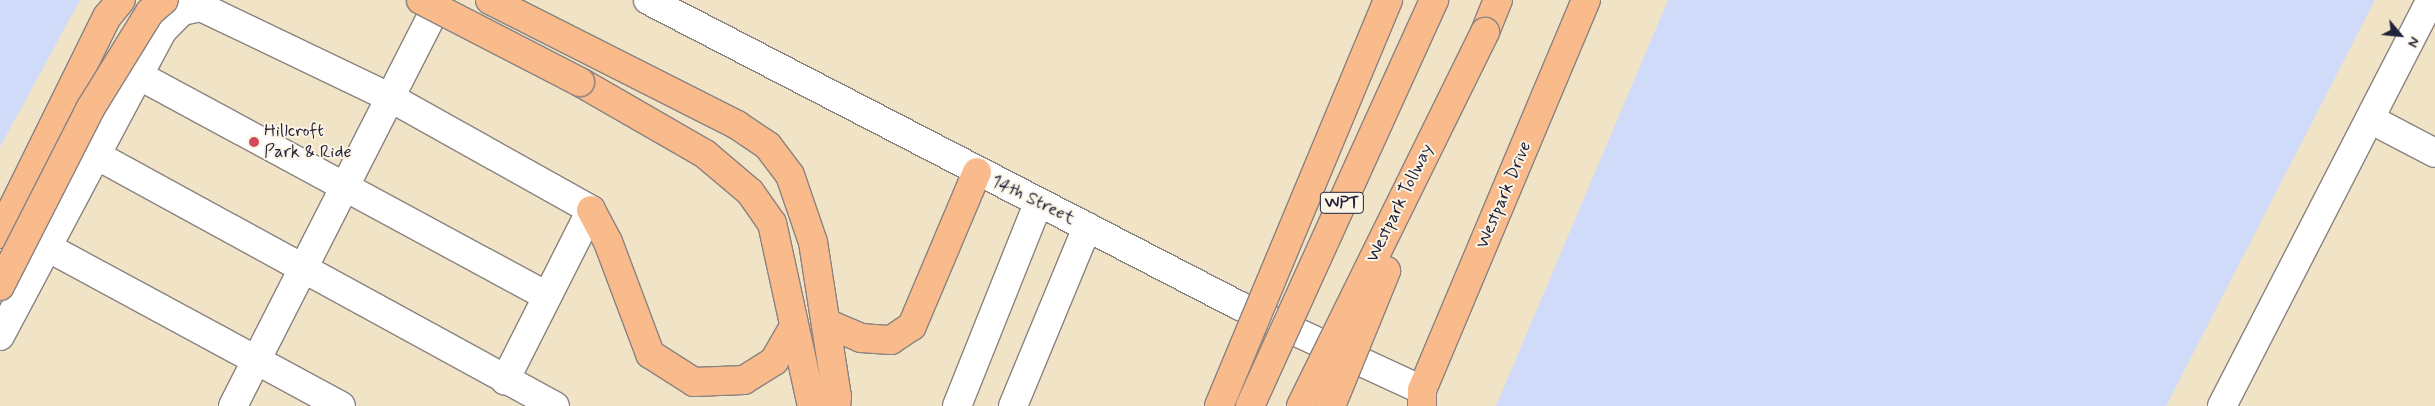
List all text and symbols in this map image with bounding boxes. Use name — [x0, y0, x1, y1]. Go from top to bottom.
north arrow — [2375, 10, 2425, 60]
text: N — [2403, 34, 2423, 50]
place label: Hillcroft Park & Ride — [264, 121, 352, 163]
marker: Hillcroft Park & Ride — [248, 136, 260, 148]
street label: Westpark Drive — [1472, 138, 1536, 252]
street label: Westpark Tollway — [1362, 140, 1438, 266]
street label: 14th Street — [988, 170, 1078, 230]
road number: WPT — [1320, 190, 1364, 217]

